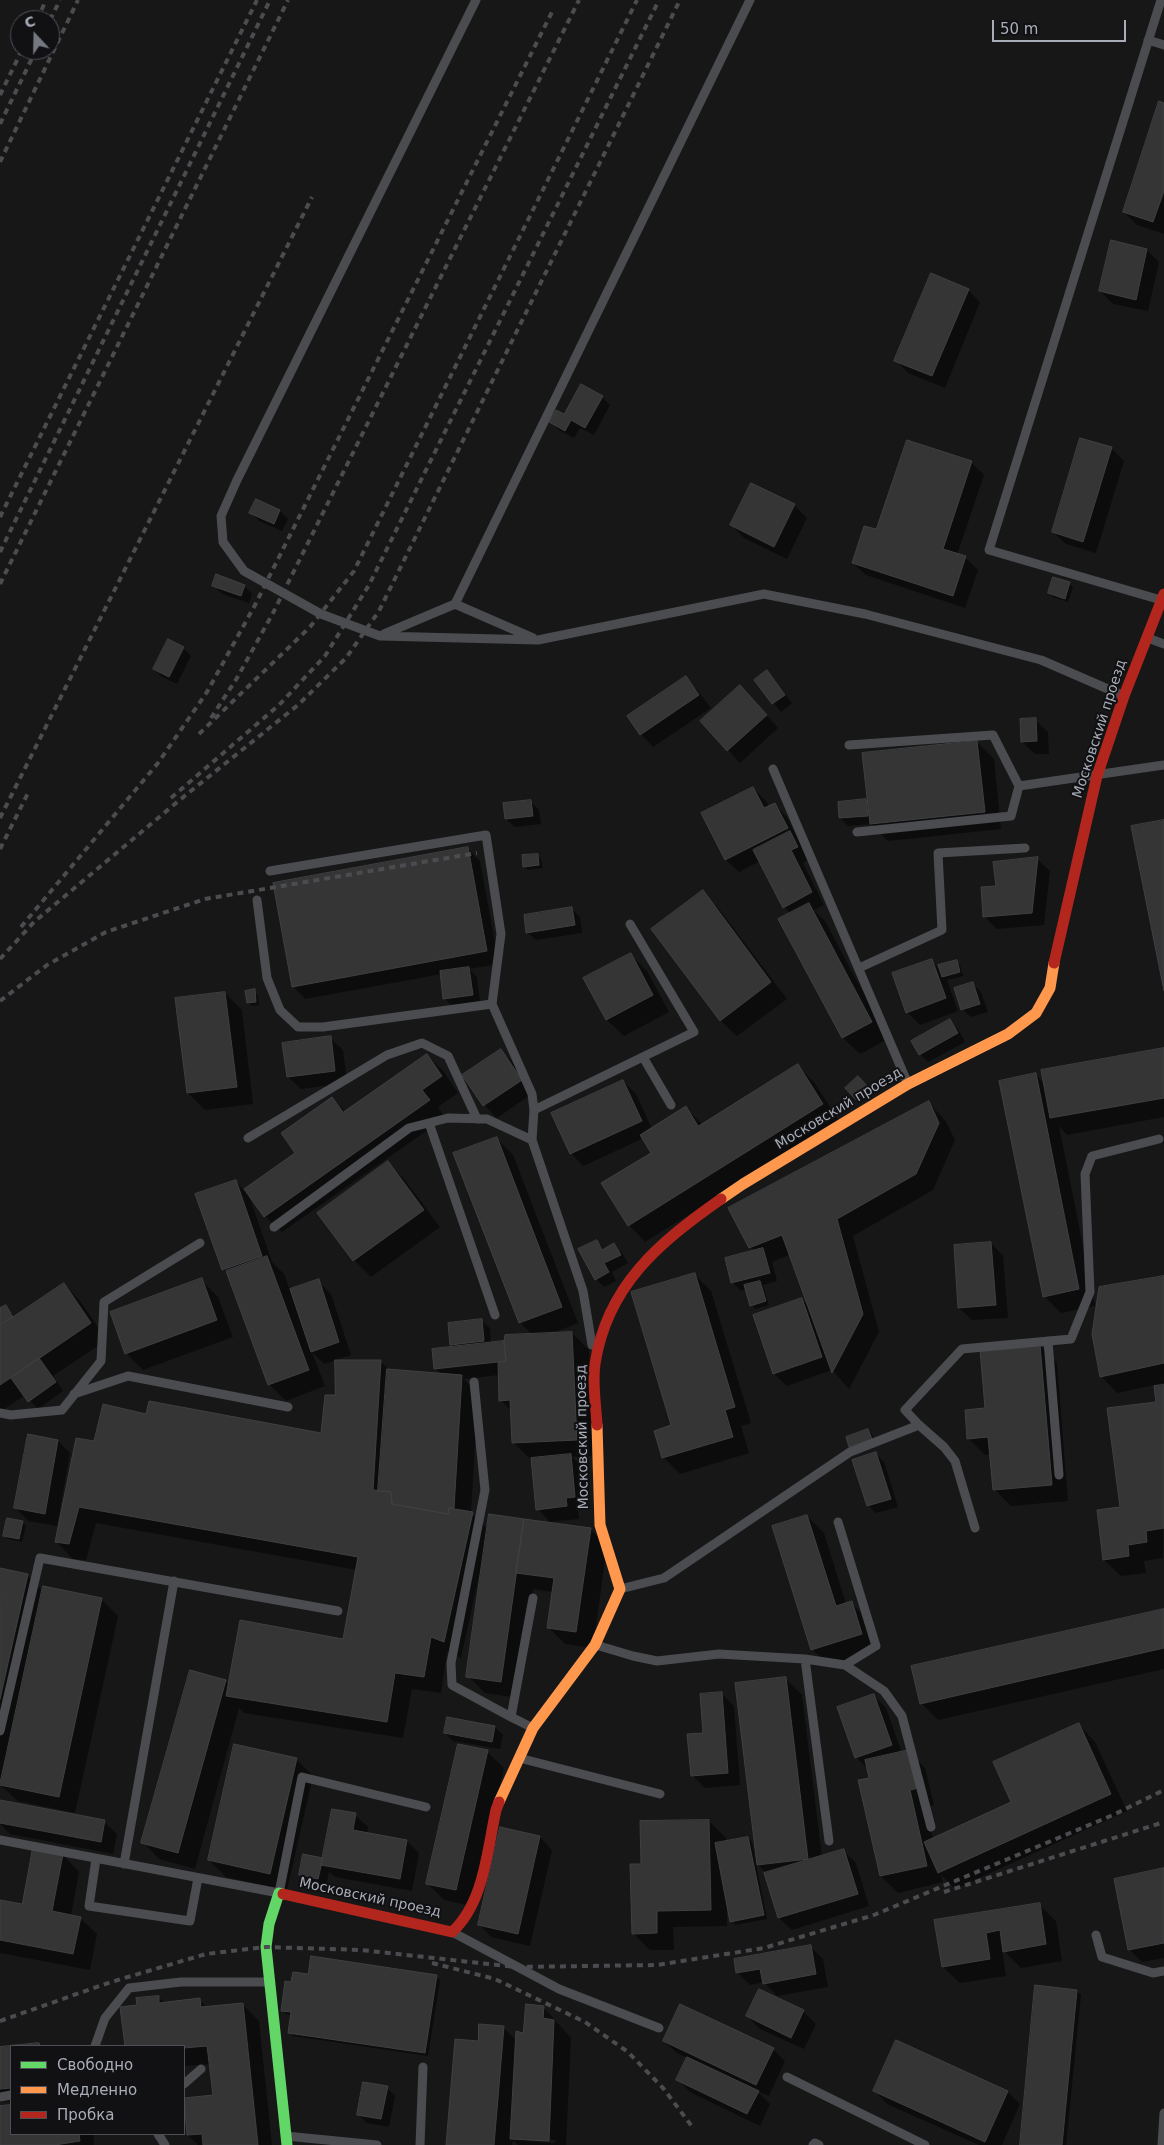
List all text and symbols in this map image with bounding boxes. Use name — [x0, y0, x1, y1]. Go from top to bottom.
north arrow — [10, 10, 60, 60]
scale bar — [994, 10, 1128, 42]
text: С — [22, 13, 38, 31]
text: 50 m — [1000, 20, 1038, 38]
street label: Московский проезд — [1070, 658, 1130, 800]
street label: Московский проезд — [773, 1065, 905, 1153]
street label: Московский проезд — [573, 1364, 593, 1510]
street label: Московский проезд — [297, 1875, 443, 1921]
legend — [10, 2045, 185, 2135]
text: Свободно — [57, 2056, 133, 2074]
text: Медленно — [57, 2081, 137, 2099]
text: Пробка — [57, 2106, 114, 2124]

